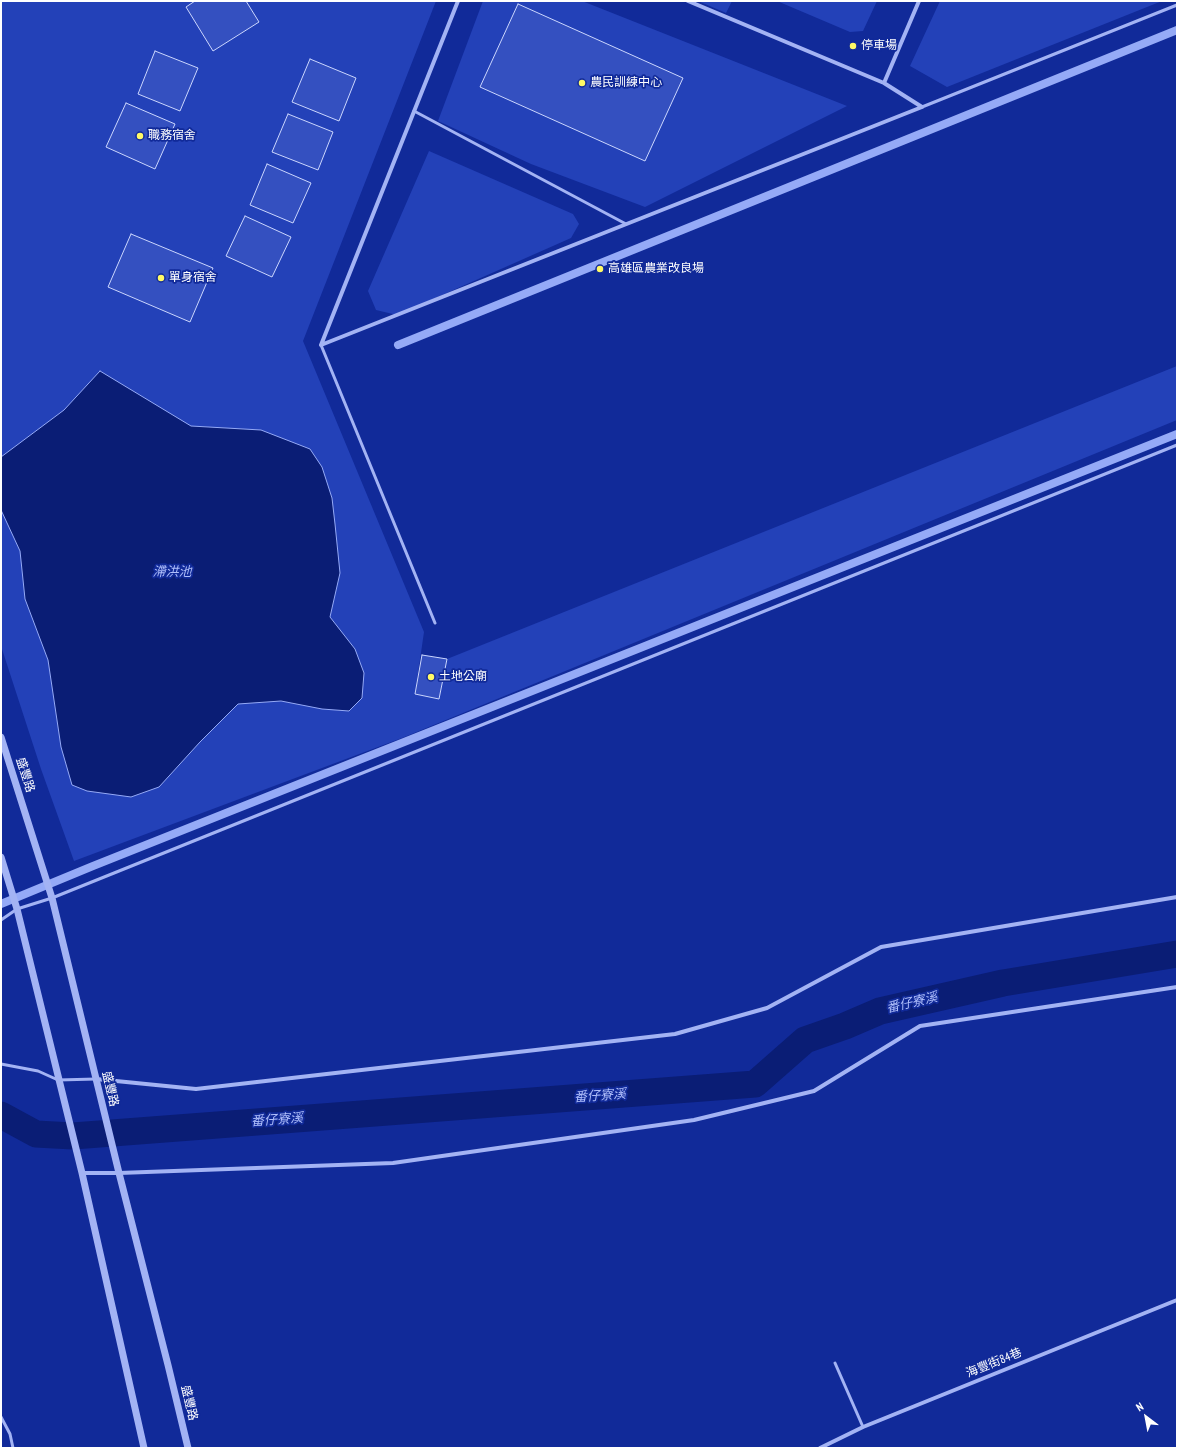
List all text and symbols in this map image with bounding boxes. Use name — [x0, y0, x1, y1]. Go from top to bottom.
place label: 停車場 — [861, 39, 897, 53]
marker: 停車場 — [848, 41, 858, 51]
place label: 農民訓練中心 — [590, 76, 662, 90]
marker: 農民訓練中心 — [577, 78, 587, 88]
place label: 職務宿舍 — [148, 129, 196, 143]
marker: 職務宿舍 — [135, 131, 145, 141]
place label: 高雄區農業改良場 — [608, 262, 704, 276]
marker: 高雄區農業改良場 — [595, 264, 605, 274]
place label: 單身宿舍 — [169, 271, 217, 285]
marker: 單身宿舍 — [156, 273, 166, 283]
water label: 滯洪池 — [153, 564, 191, 580]
place label: 土地公廟 — [439, 670, 487, 684]
marker: 土地公廟 — [426, 672, 436, 682]
street label: 盛豐路 — [13, 756, 37, 794]
water label: 番仔寮溪 — [885, 990, 939, 1016]
street label: 盛豐路 — [99, 1070, 121, 1108]
water label: 番仔寮溪 — [574, 1086, 626, 1106]
water label: 番仔寮溪 — [251, 1110, 303, 1130]
street label: 海豐街84巷 — [964, 1345, 1024, 1381]
street label: 盛豐路 — [178, 1384, 200, 1422]
north arrow — [1126, 1397, 1166, 1437]
text: N — [1133, 1399, 1146, 1414]

